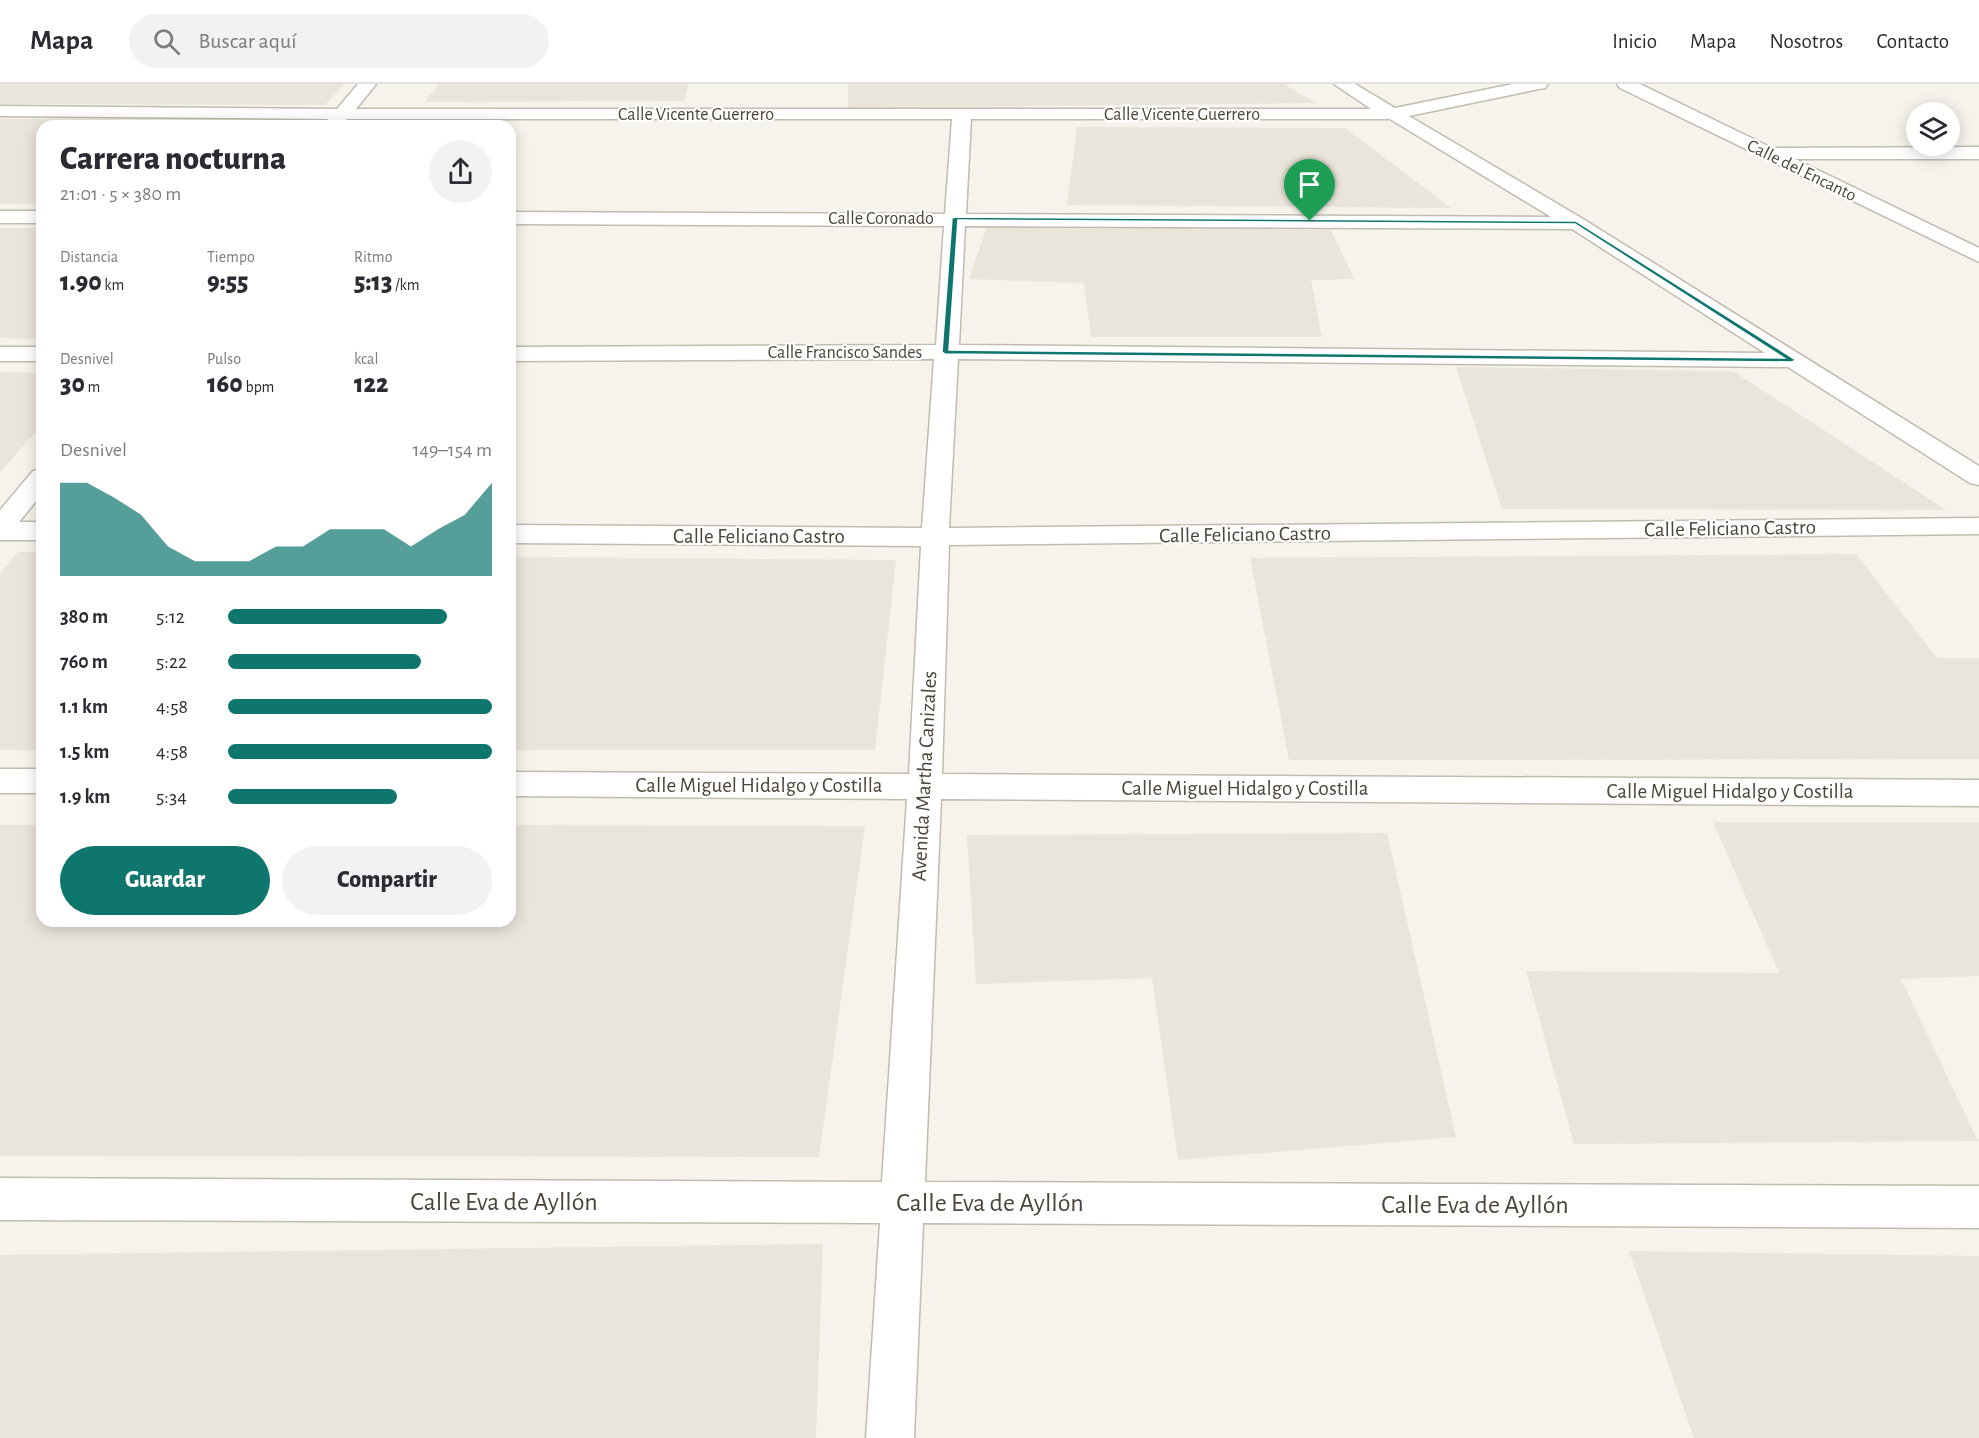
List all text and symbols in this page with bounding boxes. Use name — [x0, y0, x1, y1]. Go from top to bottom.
search box — [129, 14, 549, 68]
icon: search — [150, 25, 183, 58]
text: Mapa — [30, 27, 93, 55]
text: Buscar aquí — [198, 30, 297, 52]
text: Inicio — [1612, 31, 1657, 52]
text: Mapa — [1690, 31, 1737, 52]
text: Nosotros — [1770, 31, 1843, 52]
text: Contacto — [1876, 31, 1949, 52]
map controls — [1906, 102, 1960, 156]
button: layers — [1906, 102, 1960, 156]
street label: Calle Vicente Guerrero — [618, 106, 774, 124]
street label: Calle Vicente Guerrero — [1104, 106, 1260, 124]
street label: Calle del Encanto — [1744, 137, 1859, 205]
button: share — [429, 140, 492, 203]
text: Carrera nocturna — [60, 143, 286, 176]
pin — [1284, 159, 1335, 221]
icon: arrive — [1293, 168, 1326, 201]
text: 21:01 · 5 × 380 m — [60, 184, 181, 204]
street label: Calle Coronado — [828, 210, 934, 228]
text: Distancia — [60, 249, 118, 265]
text: Tiempo — [207, 249, 255, 265]
text: Ritmo — [354, 249, 393, 265]
text: 1.90 — [60, 269, 102, 295]
text: 9:55 — [207, 269, 248, 295]
text: 5:13 — [354, 269, 392, 295]
text: km — [102, 277, 124, 293]
text: /km — [392, 277, 420, 293]
street label: Calle Francisco Sandes — [768, 344, 922, 362]
text: Desnivel — [60, 351, 114, 367]
text: Pulso — [207, 351, 241, 367]
text: kcal — [354, 351, 378, 367]
text: 30 — [60, 371, 85, 397]
text: 160 — [207, 371, 243, 397]
text: 122 — [354, 371, 388, 397]
text: m — [85, 379, 100, 395]
text: bpm — [243, 379, 274, 395]
text: Desnivel — [60, 440, 127, 460]
text: 149–154 m — [412, 440, 492, 460]
street label: Calle Feliciano Castro — [1644, 517, 1816, 540]
street label: Calle Feliciano Castro — [1159, 523, 1331, 546]
street label: Calle Feliciano Castro — [673, 526, 845, 547]
text: 380 m — [60, 607, 108, 627]
text: 5:12 — [156, 607, 185, 627]
text: 760 m — [60, 652, 108, 672]
text: 5:22 — [156, 652, 187, 672]
street label: Avenida Martha Canizales — [908, 670, 940, 882]
text: 1.1 km — [60, 697, 108, 717]
text: 4:58 — [156, 697, 188, 717]
text: 1.5 km — [60, 742, 109, 762]
text: 4:58 — [156, 742, 188, 762]
street label: Calle Miguel Hidalgo y Costilla — [635, 775, 883, 796]
street label: Calle Miguel Hidalgo y Costilla — [1121, 778, 1369, 799]
street label: Calle Miguel Hidalgo y Costilla — [1606, 781, 1854, 802]
text: 1.9 km — [60, 787, 111, 807]
text: 5:34 — [156, 787, 187, 807]
button: Guardar — [60, 846, 270, 915]
button: Compartir — [282, 846, 492, 915]
street label: Calle Eva de Ayllón — [410, 1189, 598, 1215]
street label: Calle Eva de Ayllón — [896, 1190, 1084, 1216]
street label: Calle Eva de Ayllón — [1381, 1192, 1569, 1218]

